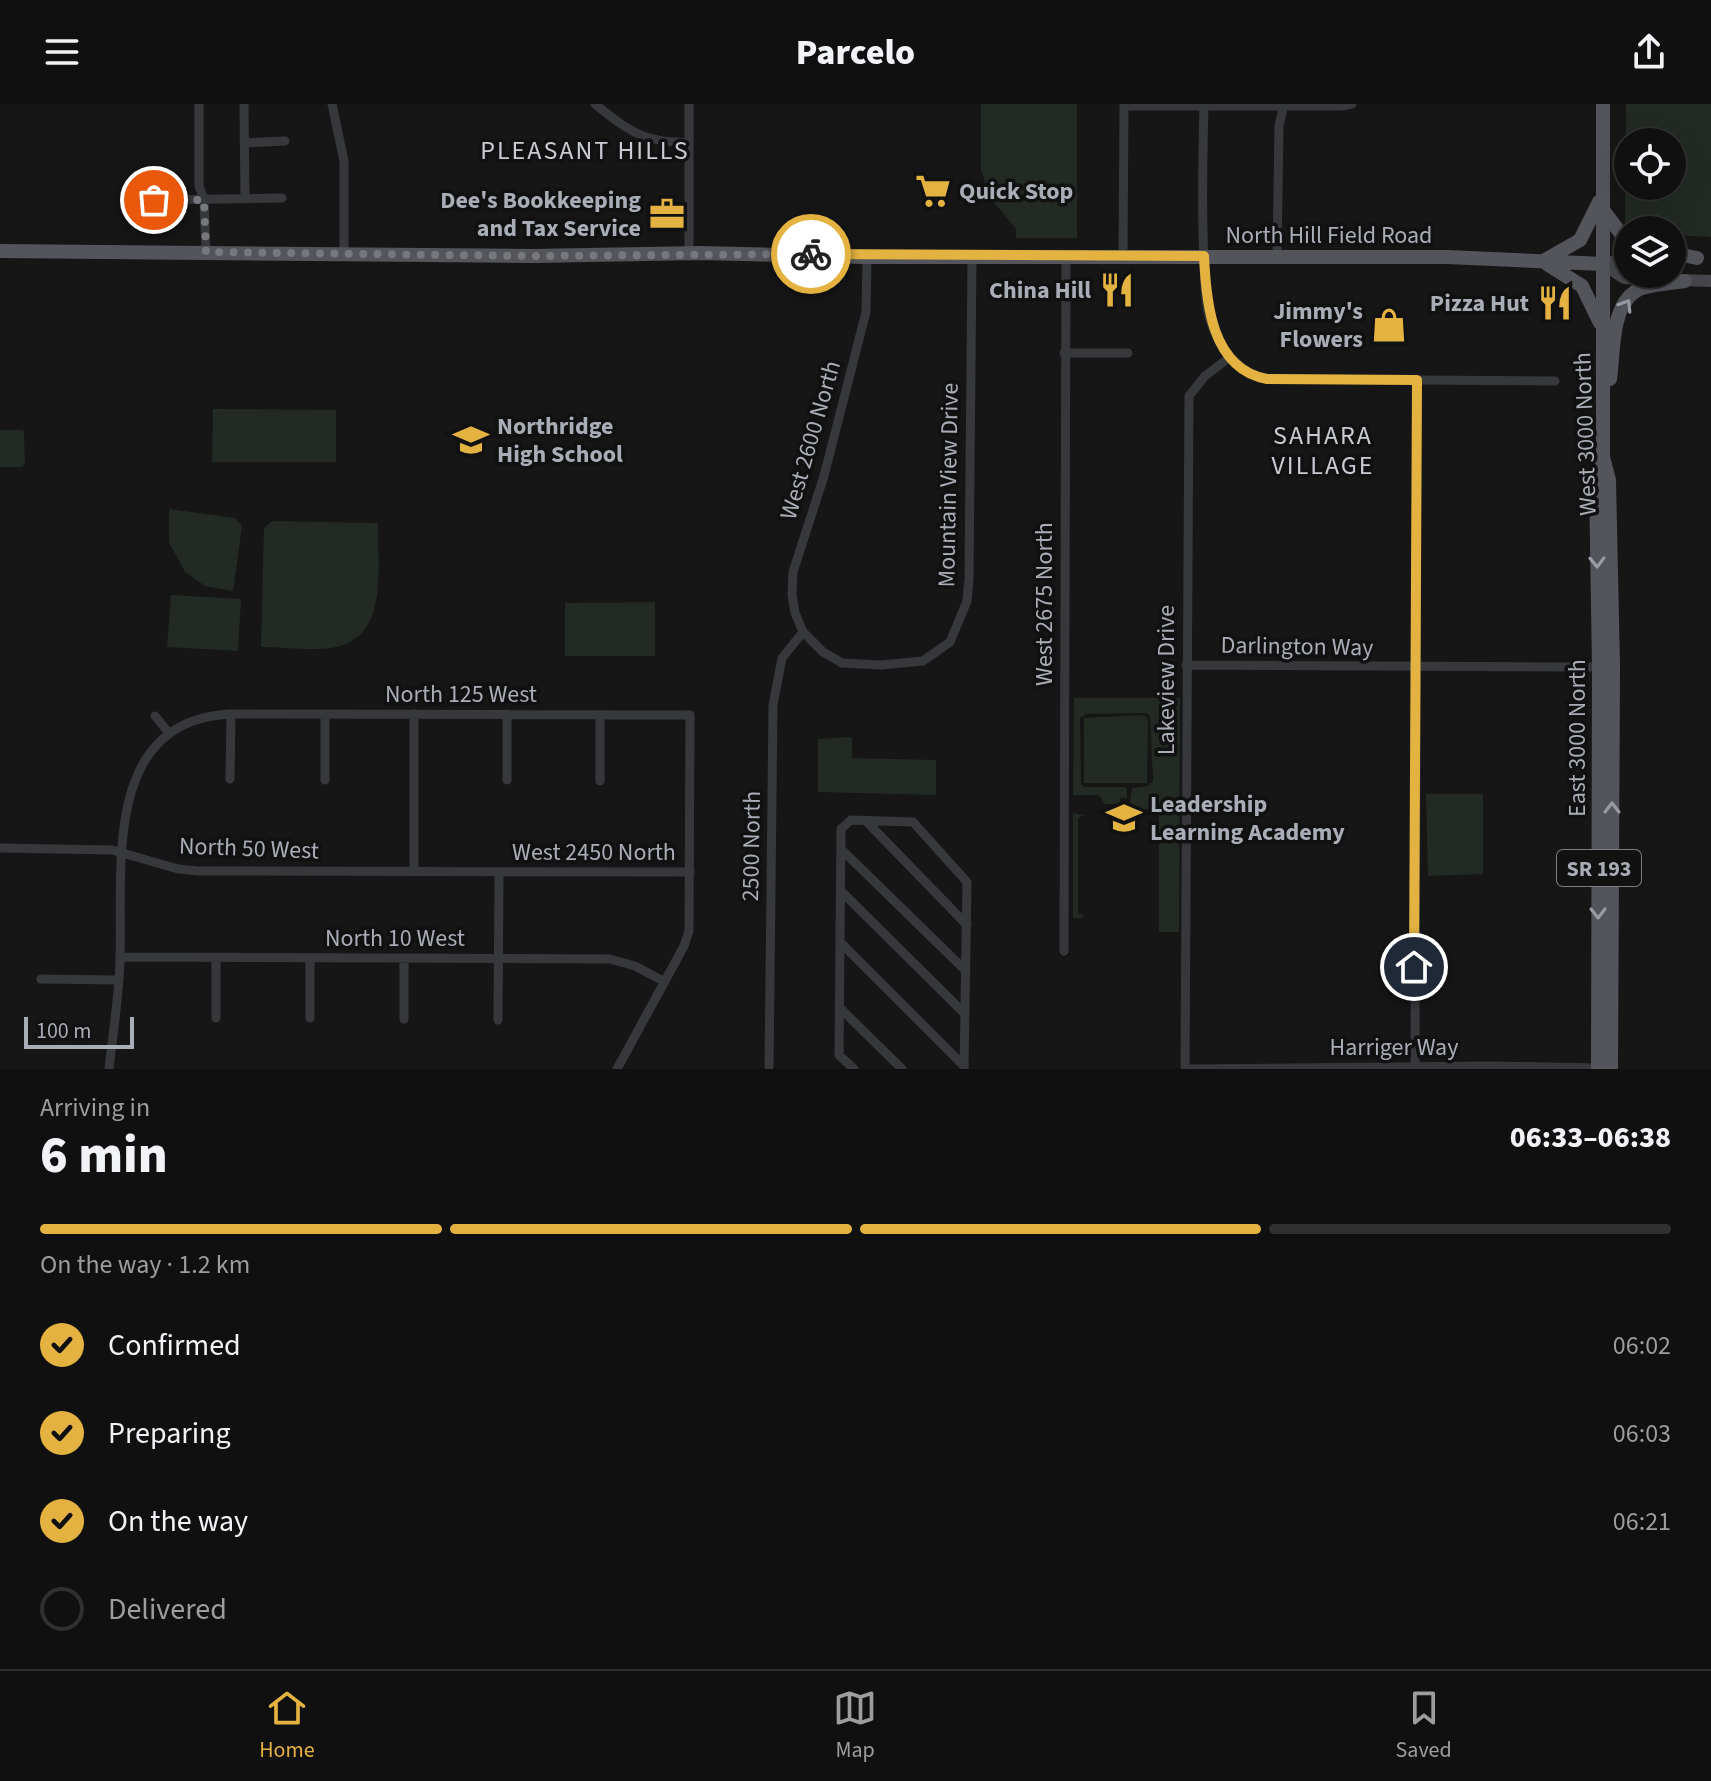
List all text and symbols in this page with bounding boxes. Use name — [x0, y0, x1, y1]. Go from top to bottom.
text: Parcelo — [796, 27, 915, 78]
icon: menu — [40, 30, 84, 74]
icon: share — [1627, 30, 1671, 74]
map controls — [1614, 128, 1686, 288]
button: locate — [1614, 128, 1686, 200]
district label: PLEASANT HILLS — [480, 132, 690, 169]
pin — [120, 166, 188, 234]
supermarket icon: Quick Stop — [914, 172, 952, 210]
place label: Quick Stop — [959, 174, 1073, 209]
icon: bag — [132, 178, 176, 222]
place label: Dee's Bookkeeping and Tax Service — [440, 183, 641, 246]
office icon: Dee's Bookkeeping and Tax Service — [648, 195, 686, 233]
courier — [771, 214, 851, 294]
button: layers — [1614, 216, 1686, 288]
street label: North Hill Field Road — [1226, 218, 1432, 253]
icon: bike — [789, 232, 833, 276]
restaurant icon: China Hill — [1098, 271, 1136, 309]
place label: China Hill — [989, 273, 1091, 308]
restaurant icon: Pizza Hut — [1536, 284, 1574, 322]
place label: Pizza Hut — [1430, 286, 1529, 321]
place label: Jimmy's Flowers — [1273, 294, 1363, 357]
one-way arrow — [1616, 299, 1631, 313]
shop icon: Jimmy's Flowers — [1370, 306, 1408, 344]
street label: West 3000 North — [1565, 352, 1606, 516]
street label: West 2600 North — [771, 357, 850, 524]
street label: Mountain View Drive — [929, 382, 968, 588]
place label: Northridge High School — [497, 409, 623, 472]
district label: SAHARA VILLAGE — [1271, 417, 1375, 484]
school or university icon: Northridge High School — [452, 421, 490, 459]
street label: West 2675 North — [1027, 522, 1062, 686]
one-way arrow — [1589, 556, 1606, 569]
street label: Lakeview Drive — [1149, 605, 1184, 755]
street label: Darlington Way — [1220, 628, 1374, 665]
street label: East 3000 North — [1560, 659, 1595, 817]
street label: North 125 West — [385, 677, 537, 712]
place label: Leadership Learning Academy — [1150, 787, 1345, 850]
street label: 2500 North — [733, 790, 770, 902]
school or university icon: Leadership Learning Academy — [1105, 799, 1143, 837]
one-way arrow — [1603, 801, 1621, 814]
street label: North 50 West — [178, 829, 320, 868]
street label: West 2450 North — [512, 835, 676, 870]
road number: SR 193 — [1557, 850, 1641, 886]
one-way arrow — [1589, 907, 1607, 920]
street label: North 10 West — [325, 921, 465, 956]
pin — [1380, 933, 1448, 1001]
icon: home — [1392, 945, 1436, 989]
scale bar — [24, 1013, 134, 1049]
text: 100 m — [36, 1015, 91, 1047]
street label: Harriger Way — [1330, 1030, 1458, 1065]
text: Arriving in — [40, 1089, 150, 1126]
text: 06:33–06:38 — [1510, 1116, 1671, 1159]
text: 6 min — [40, 1119, 168, 1193]
text: On the way · 1.2 km — [40, 1246, 250, 1283]
icon: check — [40, 1323, 84, 1367]
text: Confirmed — [108, 1324, 241, 1367]
text: 06:02 — [1613, 1327, 1671, 1364]
icon: check — [40, 1411, 84, 1455]
text: Preparing — [108, 1412, 231, 1455]
text: 06:03 — [1613, 1415, 1671, 1452]
icon: check — [40, 1499, 84, 1543]
text: On the way — [108, 1500, 248, 1543]
text: 06:21 — [1613, 1503, 1671, 1540]
text: Delivered — [108, 1588, 227, 1631]
tab: Home — [259, 1686, 315, 1766]
tab: Map — [833, 1686, 877, 1766]
tab: Saved — [1396, 1686, 1452, 1766]

